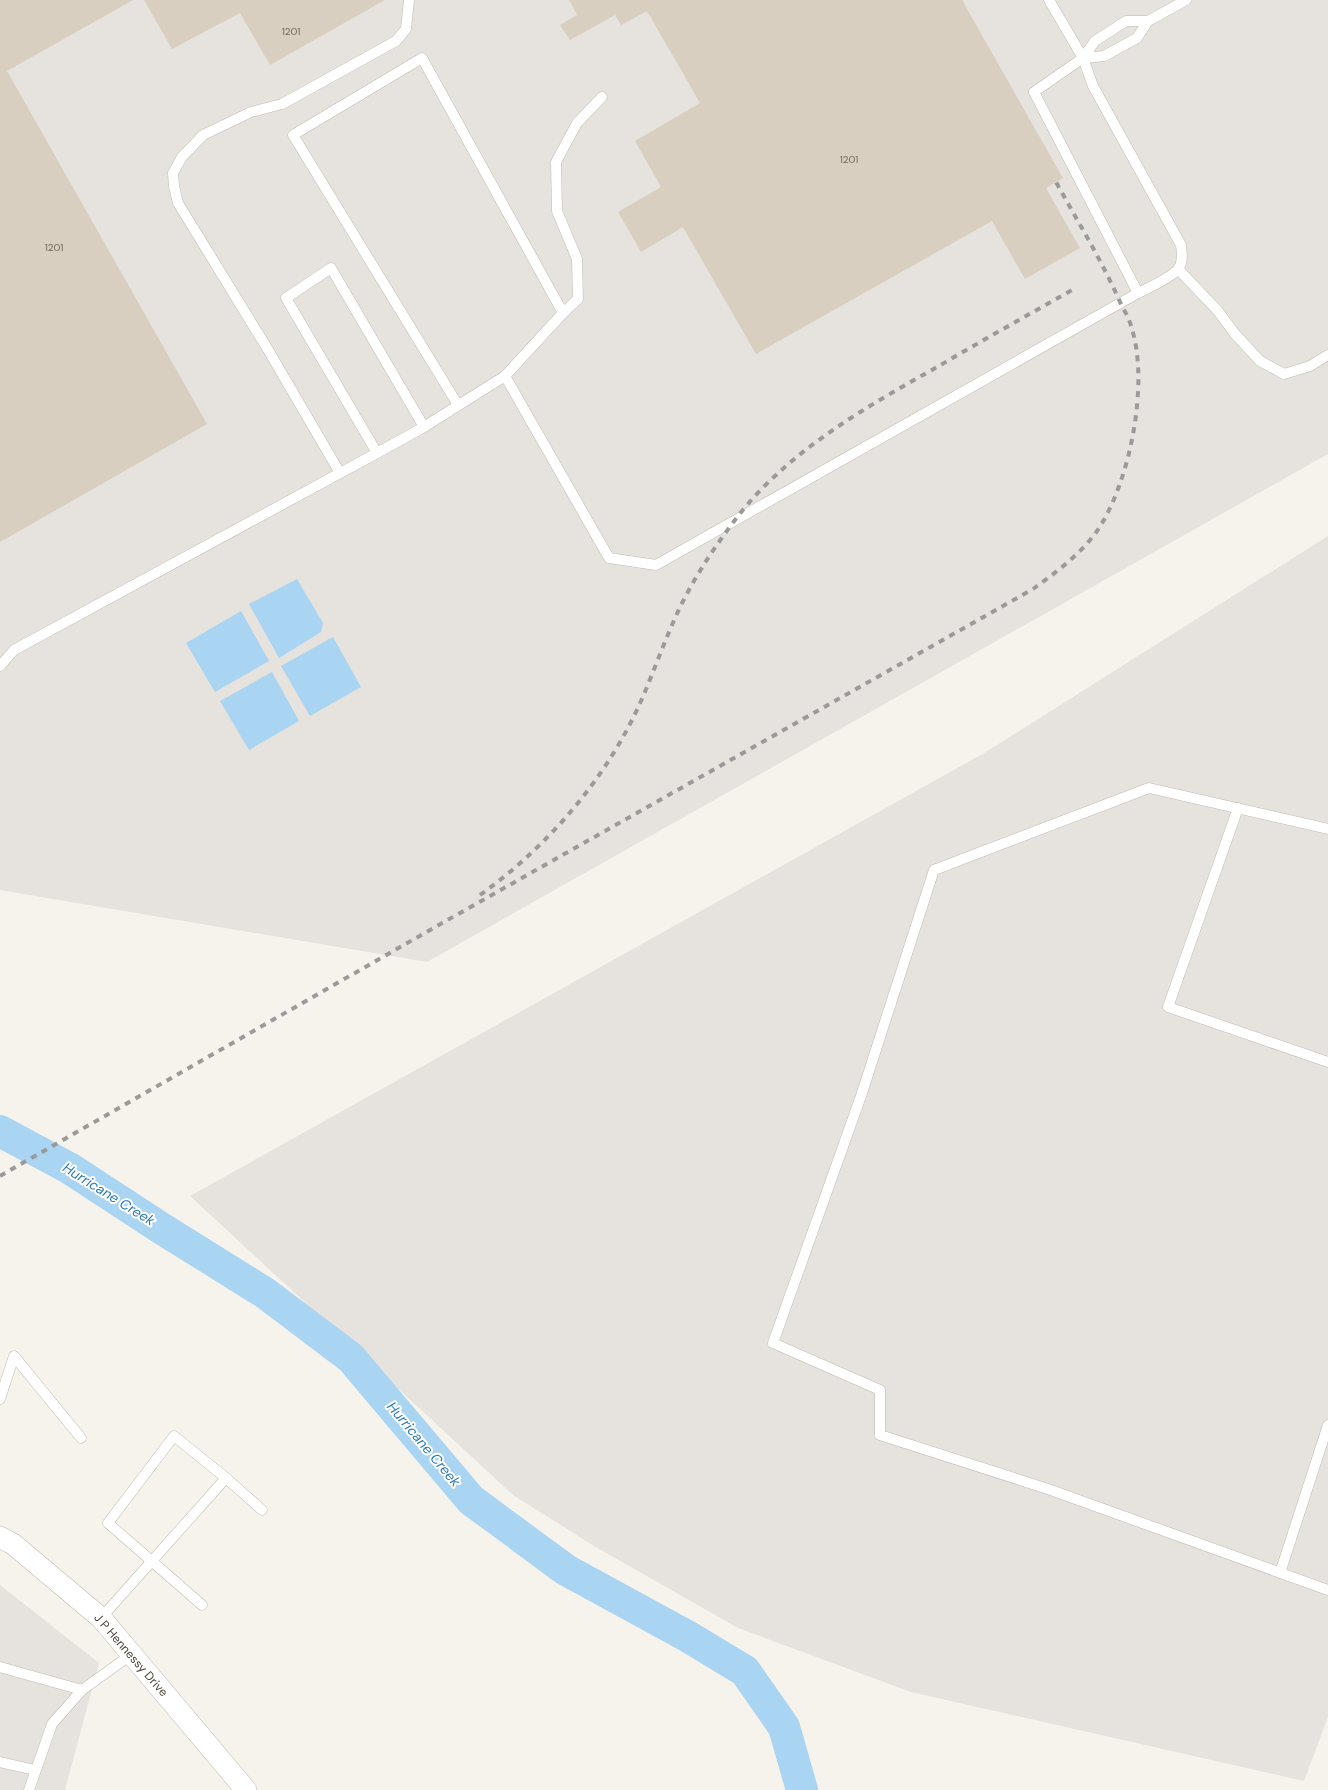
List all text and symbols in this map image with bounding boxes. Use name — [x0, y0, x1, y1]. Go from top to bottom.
house number: 1201 — [282, 25, 300, 38]
house number: 1201 — [840, 153, 858, 166]
house number: 1201 — [45, 241, 63, 254]
water label: Hurricane Creek — [60, 1158, 159, 1230]
water label: Hurricane Creek — [383, 1398, 465, 1491]
street label: J P Hennessy Drive — [91, 1610, 172, 1700]

